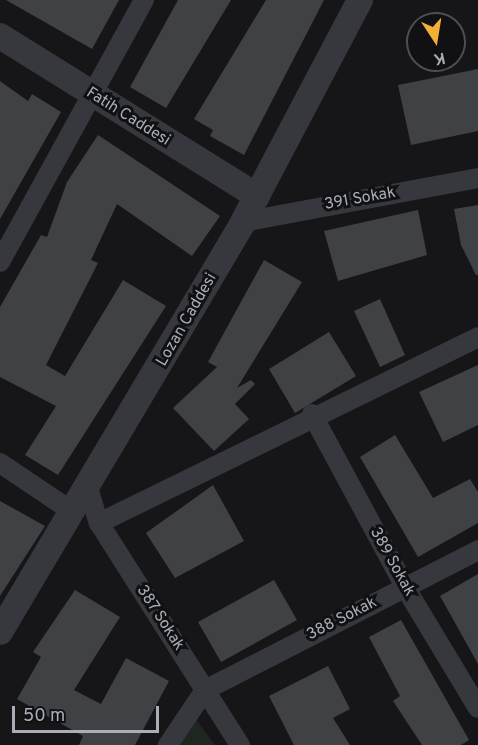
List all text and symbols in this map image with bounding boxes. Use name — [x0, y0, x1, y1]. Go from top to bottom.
north arrow — [406, 12, 466, 72]
text: K — [432, 47, 447, 69]
street label: Fatih Caddesi — [82, 84, 174, 150]
street label: 391 Sokak — [323, 183, 397, 215]
street label: Lozan Caddesi — [153, 270, 221, 370]
street label: 389 Sokak — [365, 524, 419, 600]
street label: 387 Sokak — [132, 581, 188, 655]
street label: 388 Sokak — [304, 593, 380, 645]
scale bar — [15, 694, 162, 732]
text: 50 m — [23, 705, 65, 728]

